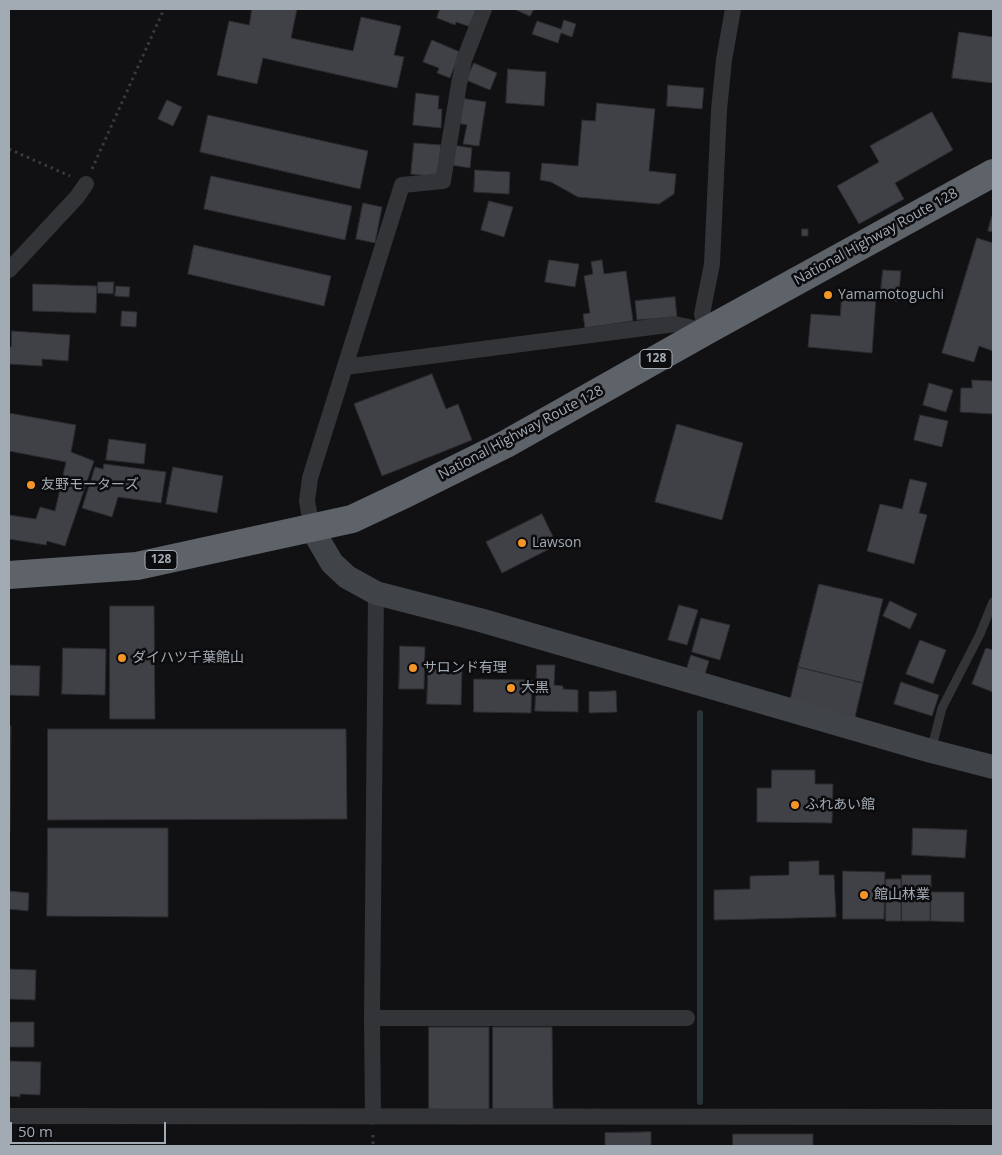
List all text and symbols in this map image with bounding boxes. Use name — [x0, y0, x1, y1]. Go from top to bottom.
street label: National Highway Route 128 — [791, 185, 961, 289]
place label: Yamamotoguchi — [838, 287, 944, 303]
marker: Yamamotoguchi — [822, 289, 834, 301]
road number: 128 — [640, 349, 672, 368]
street label: National Highway Route 128 — [436, 382, 606, 484]
place label: 友野モーターズ — [41, 477, 139, 493]
marker: 友野モーターズ — [25, 479, 37, 491]
place label: Lawson — [532, 535, 582, 551]
marker: Lawson — [516, 537, 528, 549]
road number: 128 — [145, 550, 177, 570]
place label: ダイハツ千葉館山 — [132, 650, 244, 666]
marker: ダイハツ千葉館山 — [116, 652, 128, 664]
place label: サロンド有理 — [423, 660, 507, 676]
marker: サロンド有理 — [407, 662, 419, 674]
place label: 大黒 — [521, 680, 549, 696]
marker: 大黒 — [505, 682, 517, 694]
place label: ふれあい館 — [805, 797, 875, 813]
marker: ふれあい館 — [789, 799, 801, 811]
place label: 館山林業 — [874, 887, 930, 903]
marker: 館山林業 — [858, 889, 870, 901]
scale bar — [12, 1112, 169, 1144]
text: 50 m — [18, 1121, 53, 1141]

